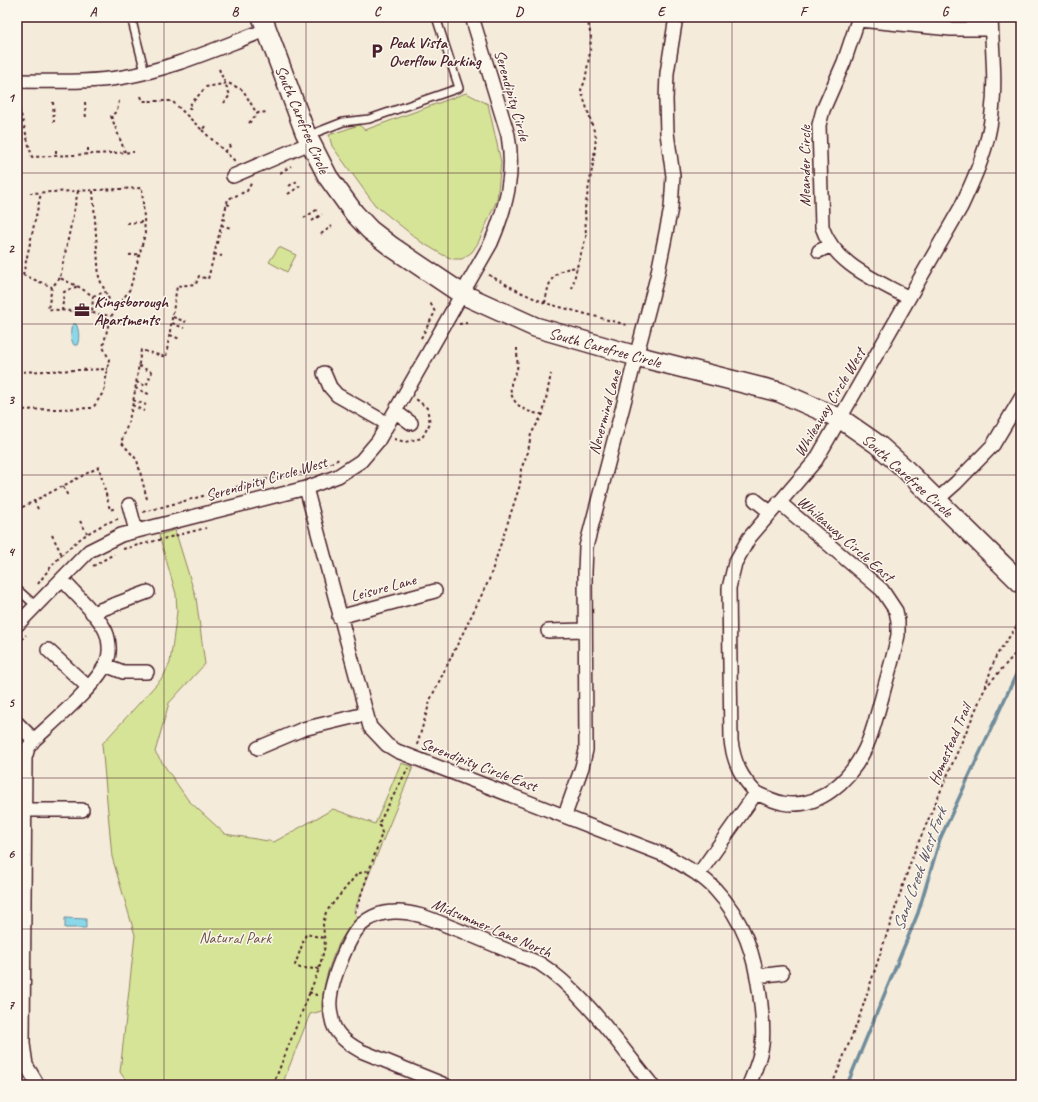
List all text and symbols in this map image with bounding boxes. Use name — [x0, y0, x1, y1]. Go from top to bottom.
text: A — [90, 4, 98, 20]
text: B — [232, 4, 240, 20]
text: C — [374, 4, 382, 20]
text: D — [515, 4, 524, 20]
text: E — [658, 4, 667, 20]
text: F — [800, 4, 809, 20]
text: G — [942, 4, 950, 20]
place label: Peak Vista Overflow Parking — [389, 33, 482, 71]
parking icon: Peak Vista Overflow Parking — [368, 42, 386, 60]
street label: Serendipity Circle — [490, 48, 535, 145]
street label: South Carefree Circle — [270, 62, 335, 178]
text: 1 — [8, 90, 16, 106]
street label: Meander Circle — [795, 124, 815, 207]
text: 2 — [8, 241, 15, 257]
place label: Kingsborough Apartments — [94, 292, 169, 330]
office icon: Kingsborough Apartments — [73, 301, 91, 319]
street label: South Carefree Circle — [546, 323, 665, 373]
street label: Whileaway Circle West — [790, 342, 871, 460]
street label: Nevermind Lane — [584, 366, 626, 457]
text: 3 — [8, 392, 15, 408]
street label: South Carefree Circle — [858, 430, 958, 523]
street label: Serendipity Circle West — [203, 452, 331, 506]
street label: Whileaway Circle East — [793, 491, 900, 588]
text: 4 — [8, 544, 16, 560]
street label: Leisure Lane — [348, 569, 420, 606]
text: 5 — [8, 695, 15, 711]
street label: Homestead Trail — [924, 698, 977, 788]
street label: Serendipity Circle East — [417, 733, 542, 797]
water label: Sand Creek West Fork — [888, 803, 952, 933]
text: 6 — [8, 846, 15, 862]
street label: Midsummer Lane North — [429, 894, 555, 962]
park label: Natural Park — [199, 928, 272, 948]
text: 7 — [8, 997, 15, 1013]

